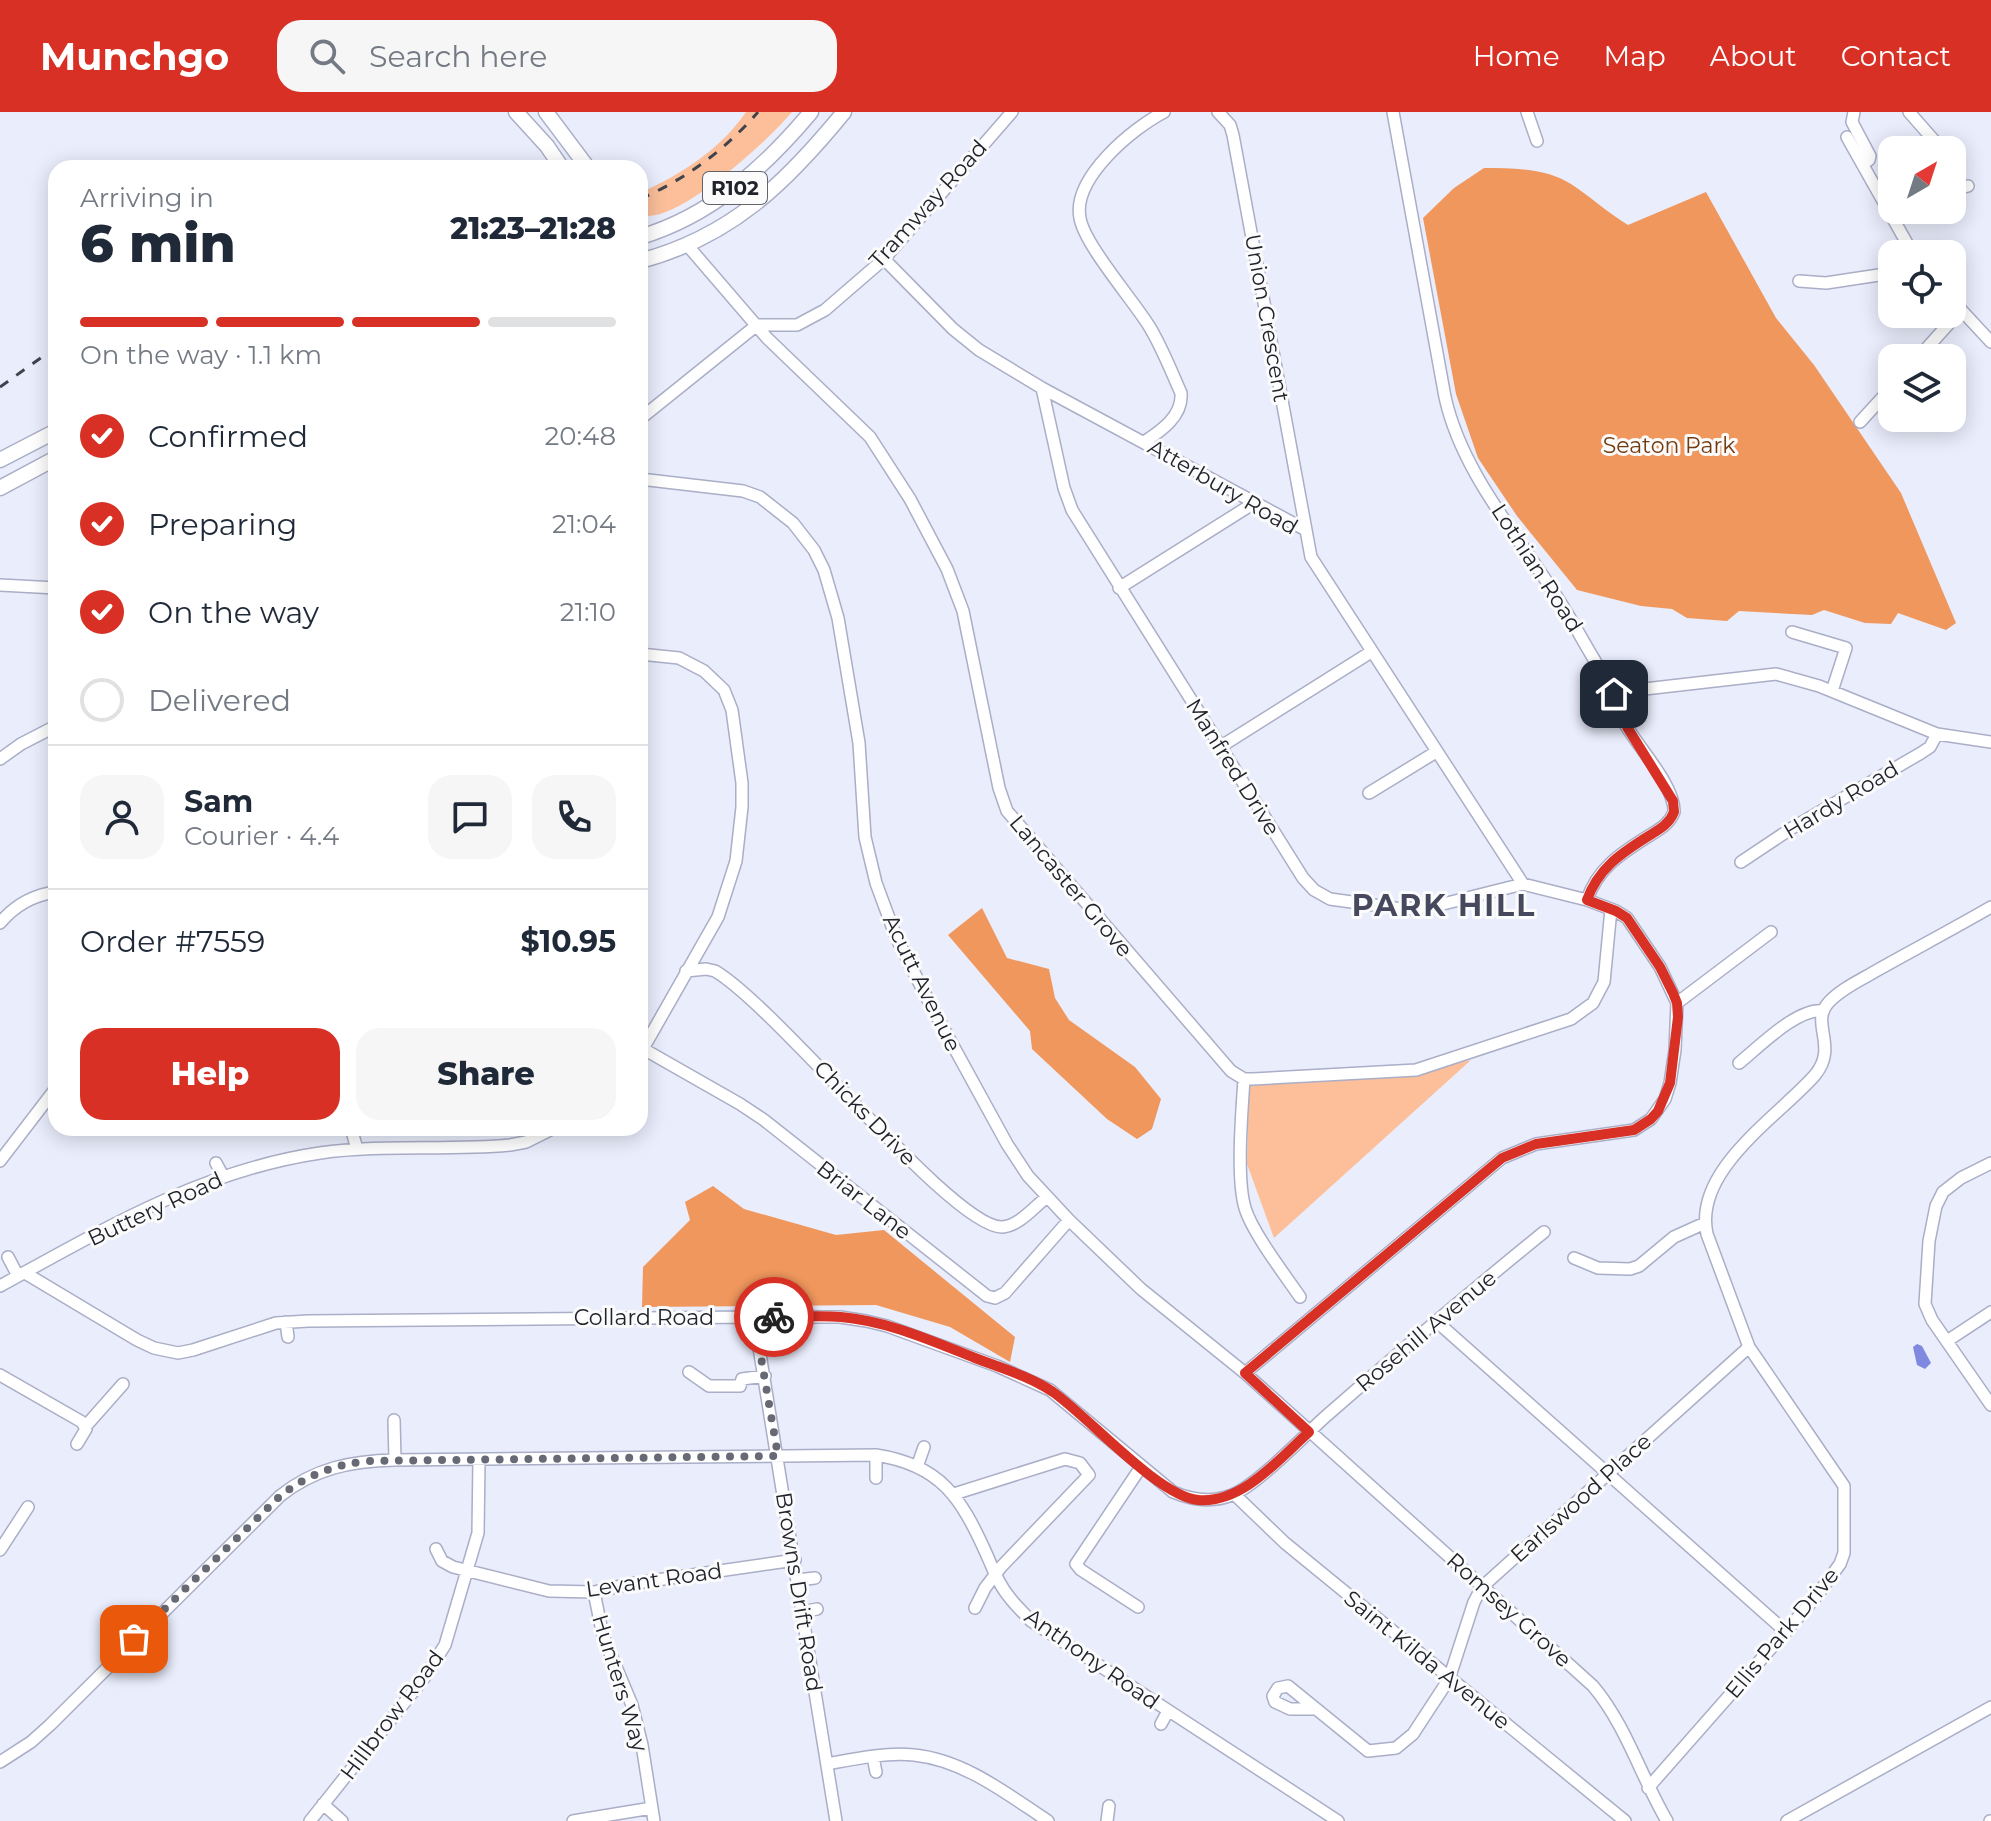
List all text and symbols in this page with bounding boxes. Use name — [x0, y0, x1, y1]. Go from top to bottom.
search box — [277, 20, 837, 92]
text: Munchgo — [40, 33, 229, 80]
icon: search — [305, 34, 349, 78]
text: Search here — [369, 38, 547, 75]
text: Home — [1473, 39, 1560, 73]
text: Map — [1604, 39, 1666, 73]
text: About — [1710, 39, 1797, 73]
text: Contact — [1841, 39, 1951, 73]
street label: Tramway Road — [863, 134, 993, 274]
north arrow — [1878, 136, 1966, 224]
map controls — [1878, 136, 1966, 432]
road number: R102 — [703, 172, 767, 204]
text: Arriving in — [80, 182, 214, 214]
text: 21:23–21:28 — [450, 210, 616, 247]
text: 6 min — [80, 212, 236, 275]
street label: Union Crescent — [1239, 232, 1295, 404]
button: locate — [1878, 240, 1966, 328]
text: On the way · 1.1 km — [80, 339, 322, 371]
button: layers — [1878, 344, 1966, 432]
icon: check — [80, 414, 124, 458]
text: Confirmed — [148, 418, 308, 455]
text: 20:48 — [545, 420, 616, 452]
park label: Seaton Park — [1603, 432, 1736, 459]
street label: Atterbury Road — [1143, 433, 1303, 541]
street label: Lothian Road — [1486, 499, 1588, 637]
icon: check — [80, 502, 124, 546]
text: Preparing — [148, 506, 297, 543]
text: 21:04 — [552, 508, 616, 540]
icon: check — [80, 590, 124, 634]
text: On the way — [148, 594, 319, 631]
text: 21:10 — [560, 596, 616, 628]
pin — [1580, 660, 1648, 728]
icon: home — [1592, 672, 1636, 716]
text: Delivered — [148, 682, 291, 719]
street label: Manfred Drive — [1180, 693, 1286, 841]
street label: Hardy Road — [1779, 755, 1903, 845]
button: person — [80, 775, 164, 859]
button: chat — [428, 775, 512, 859]
button: phone — [532, 775, 616, 859]
text: Sam — [184, 783, 253, 820]
street label: Lancaster Grove — [1004, 809, 1138, 963]
text: Courier · 4.4 — [184, 820, 339, 852]
district label: PARK HILL — [1352, 887, 1536, 924]
street label: Acutt Avenue — [877, 910, 967, 1056]
text: Order #7559 — [80, 923, 265, 960]
text: $10.95 — [521, 923, 616, 960]
button: Help — [80, 1028, 340, 1120]
button: Share — [356, 1028, 616, 1120]
street label: Chicks Drive — [808, 1055, 922, 1171]
street label: Briar Lane — [811, 1155, 917, 1245]
street label: Buttery Road — [83, 1166, 227, 1252]
street label: Rosehill Avenue — [1350, 1264, 1502, 1398]
courier — [734, 1277, 814, 1357]
icon: bike — [752, 1295, 796, 1339]
street label: Collard Road — [574, 1304, 714, 1331]
street label: Earlswood Place — [1505, 1428, 1657, 1568]
street label: Browns Drift Road — [770, 1490, 828, 1694]
street label: Romsey Grove — [1441, 1547, 1577, 1673]
street label: Levant Road — [584, 1557, 724, 1603]
street label: Ellis Park Drive — [1719, 1562, 1845, 1704]
street label: Saint Kilda Avenue — [1338, 1585, 1516, 1735]
street label: Anthony Road — [1020, 1603, 1164, 1715]
pin — [100, 1605, 168, 1673]
street label: Hunters Way — [586, 1611, 654, 1755]
icon: bag — [112, 1617, 156, 1661]
street label: Hillbrow Road — [335, 1645, 449, 1785]

